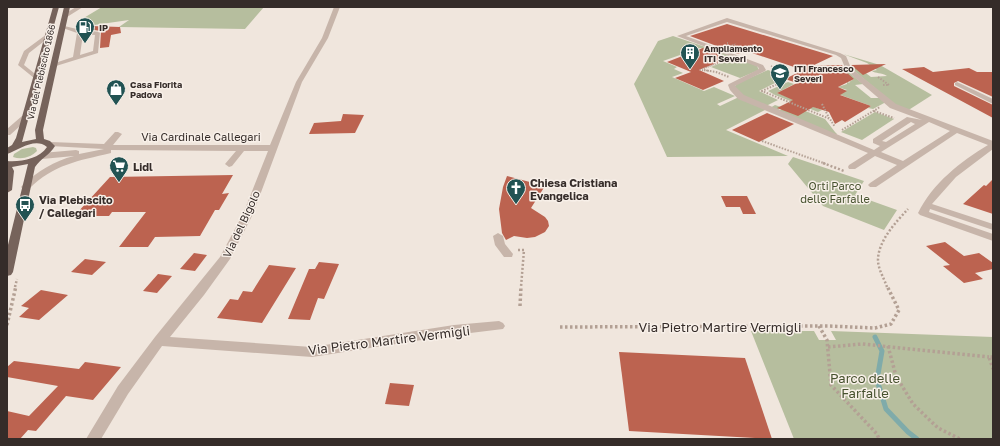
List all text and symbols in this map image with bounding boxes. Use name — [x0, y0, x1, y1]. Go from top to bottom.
fuel station icon: IP — [74, 16, 96, 44]
place label: IP — [99, 22, 108, 33]
street label: Via del Plebiscito 1866 — [25, 23, 57, 121]
building icon: Ampliamento ITI Severi — [679, 42, 701, 70]
place label: Ampliamento ITI Severi — [704, 43, 763, 64]
school or university icon: ITI Francesco Severi — [769, 62, 791, 90]
place label: ITI Francesco Severi — [794, 63, 854, 84]
shop icon: Casa Fiorita Padova — [105, 78, 127, 106]
place label: Casa Fiorita Padova — [130, 79, 182, 100]
street label: Via Cardinale Callegari — [141, 130, 261, 143]
supermarket icon: Lidl — [108, 155, 130, 183]
place label: Lidl — [133, 160, 153, 173]
place label: Chiesa Cristiana Evangelica — [530, 176, 617, 202]
church icon: Chiesa Cristiana Evangelica — [505, 177, 527, 205]
park label: Orti Parco delle Farfalle — [800, 179, 870, 205]
street label: Via del Bigolo — [220, 188, 262, 260]
place label: Via Plebiscito / Callegari — [39, 193, 113, 219]
bus stop icon: Via Plebiscito / Callegari — [14, 194, 36, 222]
street label: Via Pietro Martire Vermigli — [639, 319, 801, 335]
street label: Via Pietro Martire Vermigli — [307, 322, 471, 358]
park label: Parco delle Farfalle — [830, 370, 900, 401]

